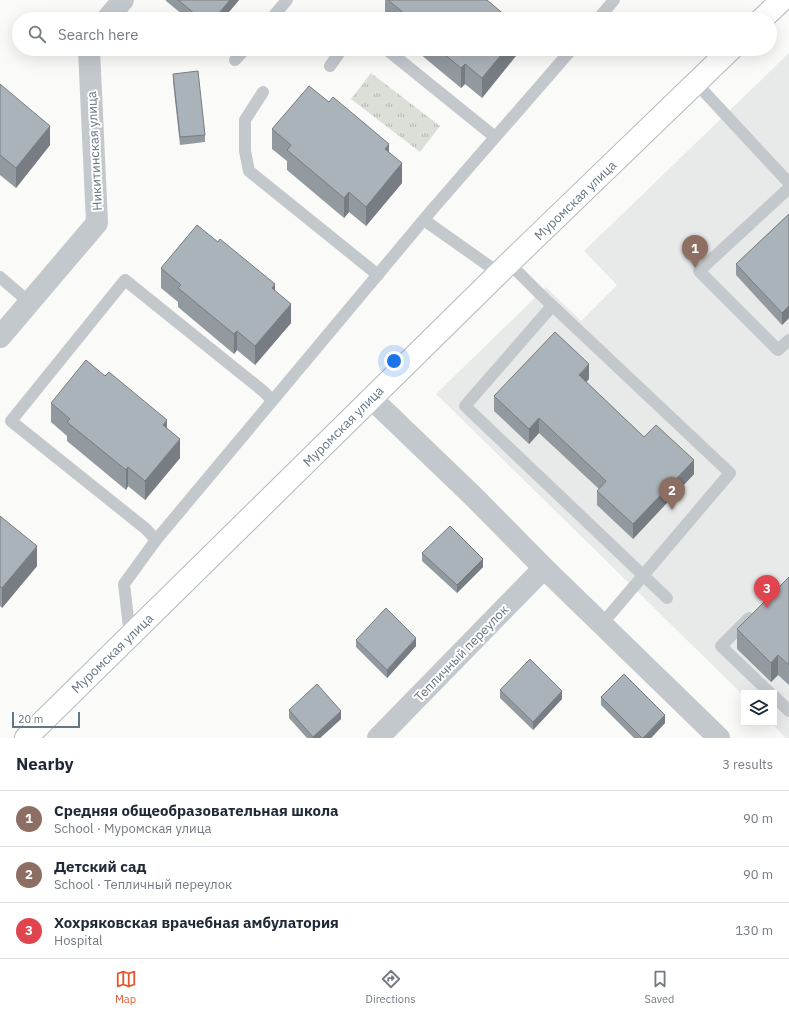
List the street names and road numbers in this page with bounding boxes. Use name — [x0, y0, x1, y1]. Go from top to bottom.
street label: Никитинская улица — [83, 91, 106, 211]
street label: Муромская улица — [531, 157, 620, 244]
street label: Муромская улица — [299, 382, 387, 470]
street label: Тепличный переулок — [411, 601, 512, 705]
street label: Муромская улица — [68, 610, 157, 697]

